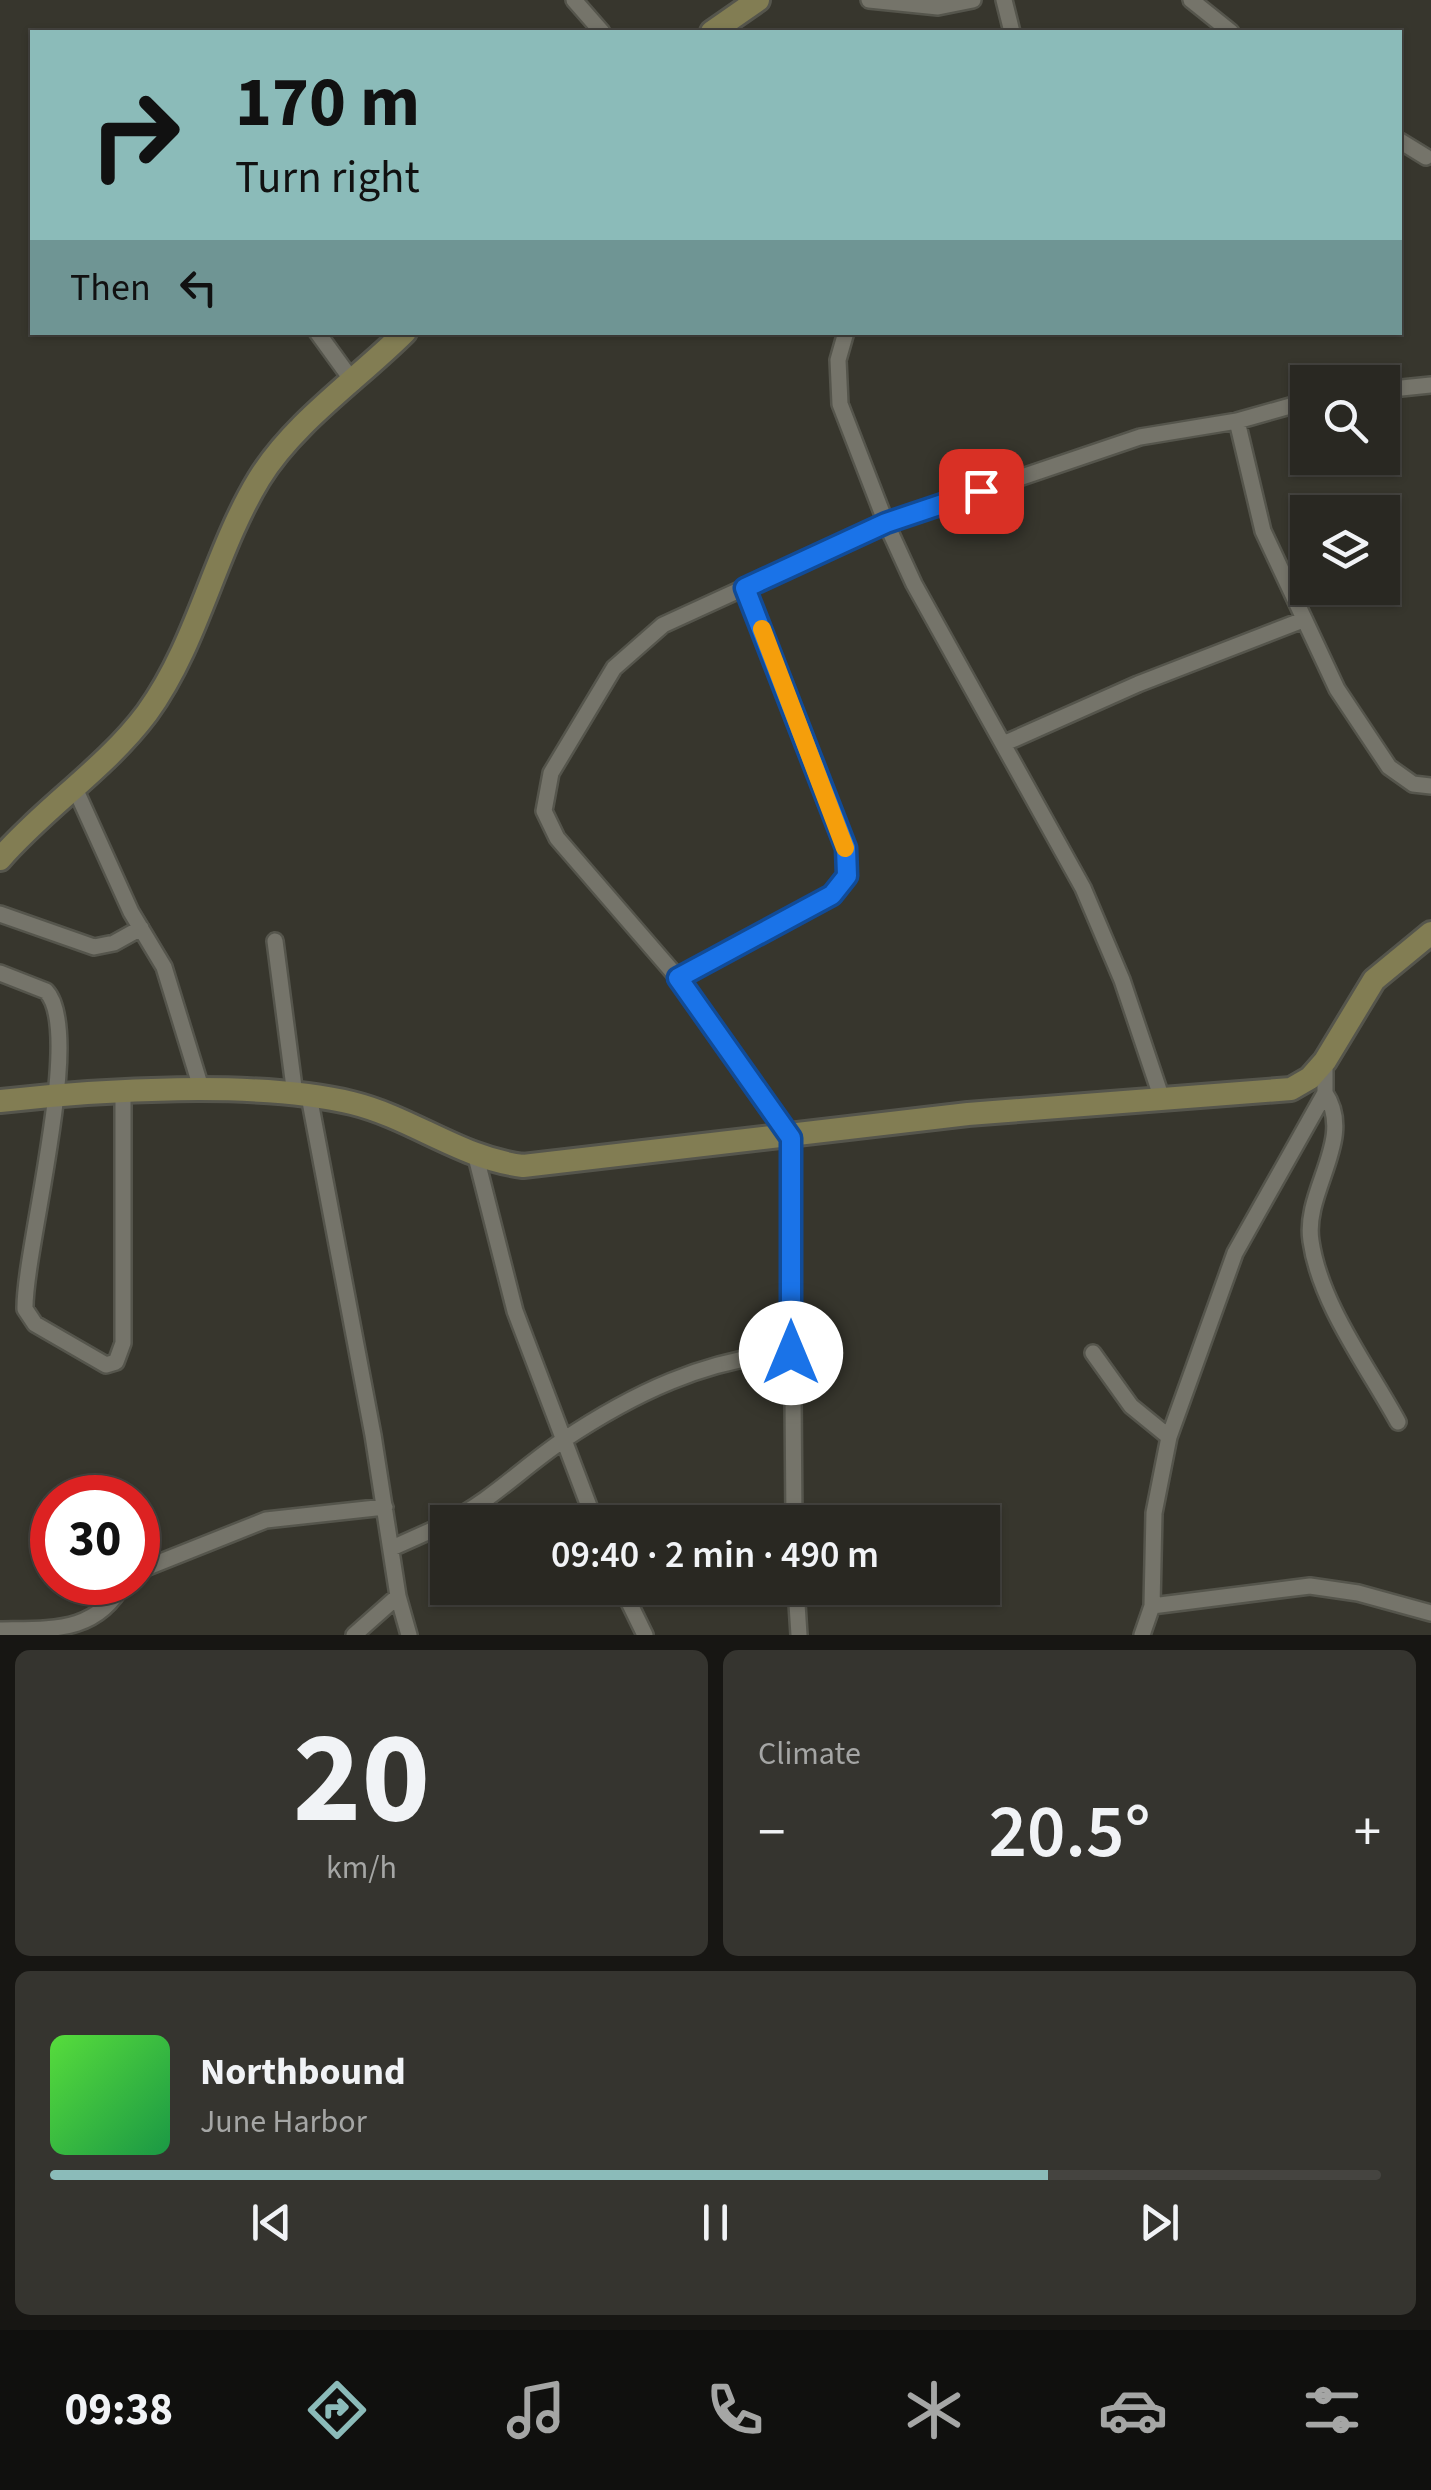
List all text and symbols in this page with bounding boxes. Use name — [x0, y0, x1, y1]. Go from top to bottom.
text: 170 m — [235, 53, 420, 153]
icon: right — [70, 70, 200, 200]
text: Turn right — [235, 146, 420, 210]
icon: left — [171, 260, 226, 315]
text: Then — [70, 261, 151, 315]
map controls — [1290, 365, 1400, 605]
button: search — [1290, 365, 1400, 475]
pin — [939, 449, 1024, 534]
icon: arrive — [954, 464, 1009, 519]
button: layers — [1290, 495, 1400, 605]
position arrow — [739, 1301, 843, 1405]
speed limit sign: 30 — [30, 1475, 160, 1605]
text: 09:40 · 2 min · 490 m — [551, 1528, 879, 1582]
text: 20 — [293, 1687, 430, 1872]
text: Climate — [758, 1731, 861, 1777]
text: 20.5° — [988, 1779, 1151, 1886]
text: − — [758, 1794, 785, 1872]
text: + — [1354, 1794, 1381, 1872]
text: km/h — [326, 1845, 397, 1891]
text: Northbound — [200, 2045, 406, 2099]
text: June Harbor — [200, 2099, 367, 2145]
icon: previous — [244, 2195, 299, 2250]
icon: pause — [688, 2195, 743, 2250]
icon: next — [1132, 2195, 1187, 2250]
icon: directions — [302, 2375, 372, 2445]
icon: music — [501, 2375, 571, 2445]
icon: phone — [700, 2375, 770, 2445]
icon: climate — [899, 2375, 969, 2445]
icon: car — [1098, 2375, 1168, 2445]
icon: filters — [1297, 2375, 1367, 2445]
text: 09:38 — [64, 2378, 173, 2442]

